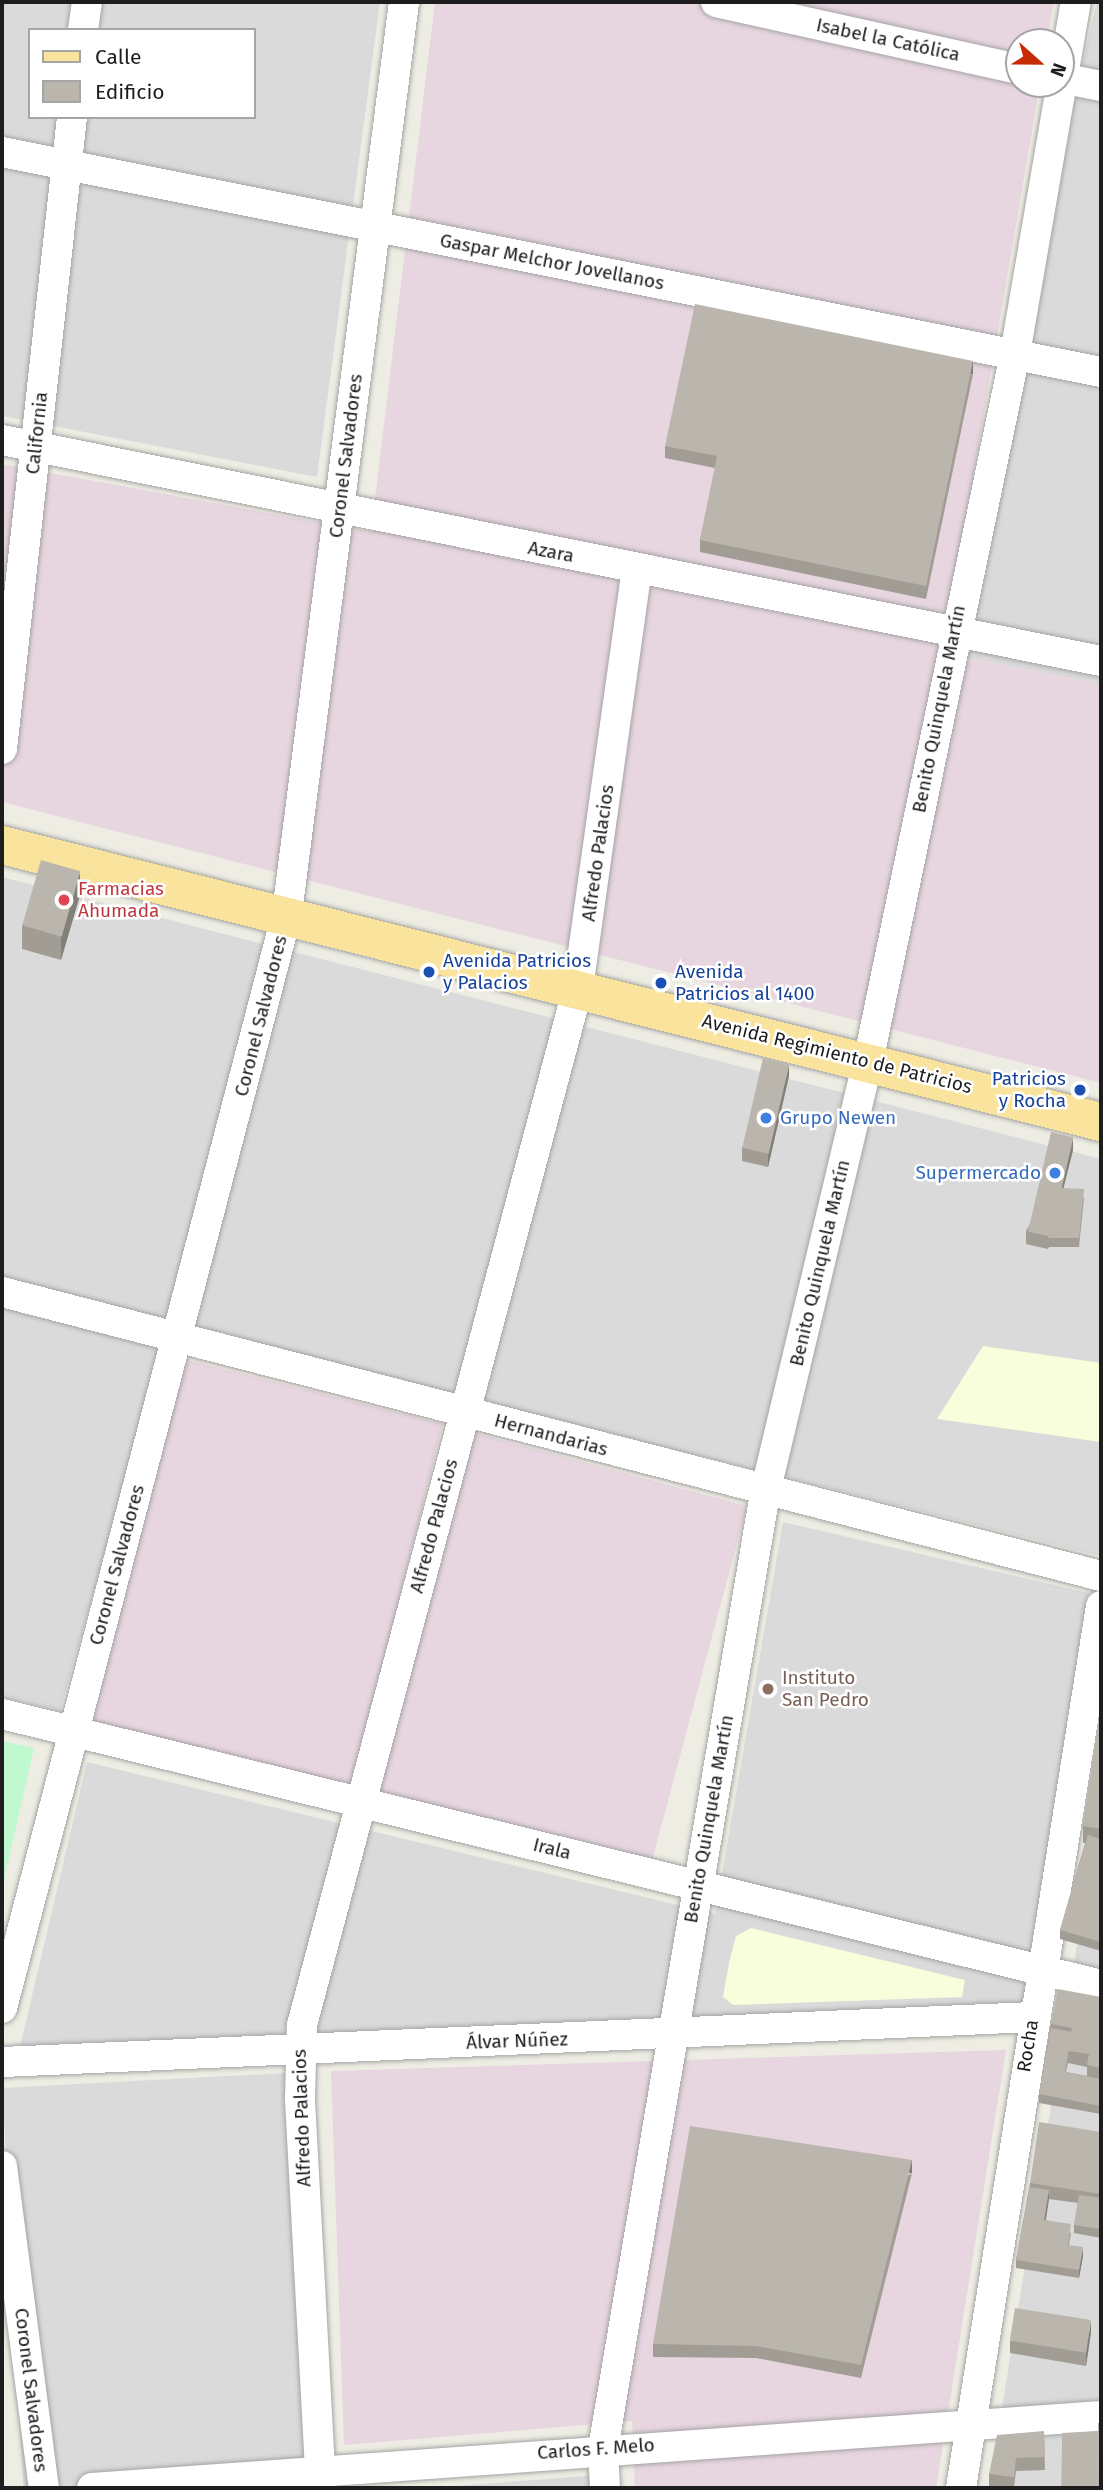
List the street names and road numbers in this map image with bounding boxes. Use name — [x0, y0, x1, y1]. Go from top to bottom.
street label: Isabel la Católica — [814, 14, 962, 66]
street label: Gaspar Melchor Jovellanos — [438, 229, 666, 295]
street label: Coronel Salvadores — [325, 373, 367, 539]
street label: California — [21, 391, 53, 475]
street label: Azara — [526, 536, 576, 568]
street label: Benito Quinquela Martín — [908, 603, 970, 815]
street label: Alfredo Palacios — [577, 783, 619, 923]
street label: Coronel Salvadores — [230, 933, 292, 1099]
street label: Avenida Regimiento de Patricios — [700, 1009, 974, 1099]
street label: Benito Quinquela Martín — [785, 1158, 855, 1368]
street label: Hernandarias — [492, 1409, 610, 1461]
street label: Alfredo Palacios — [405, 1457, 463, 1595]
street label: Coronel Salvadores — [85, 1482, 149, 1648]
street label: Benito Quinquela Martín — [679, 1713, 739, 1925]
street label: Irala — [531, 1833, 573, 1865]
street label: Rocha — [1013, 2018, 1043, 2074]
street label: Álvar Núñez — [466, 2028, 568, 2054]
street label: Alfredo Palacios — [288, 2049, 316, 2187]
street label: Coronel Salvadores — [10, 2307, 52, 2473]
street label: Carlos F. Melo — [536, 2434, 656, 2464]

